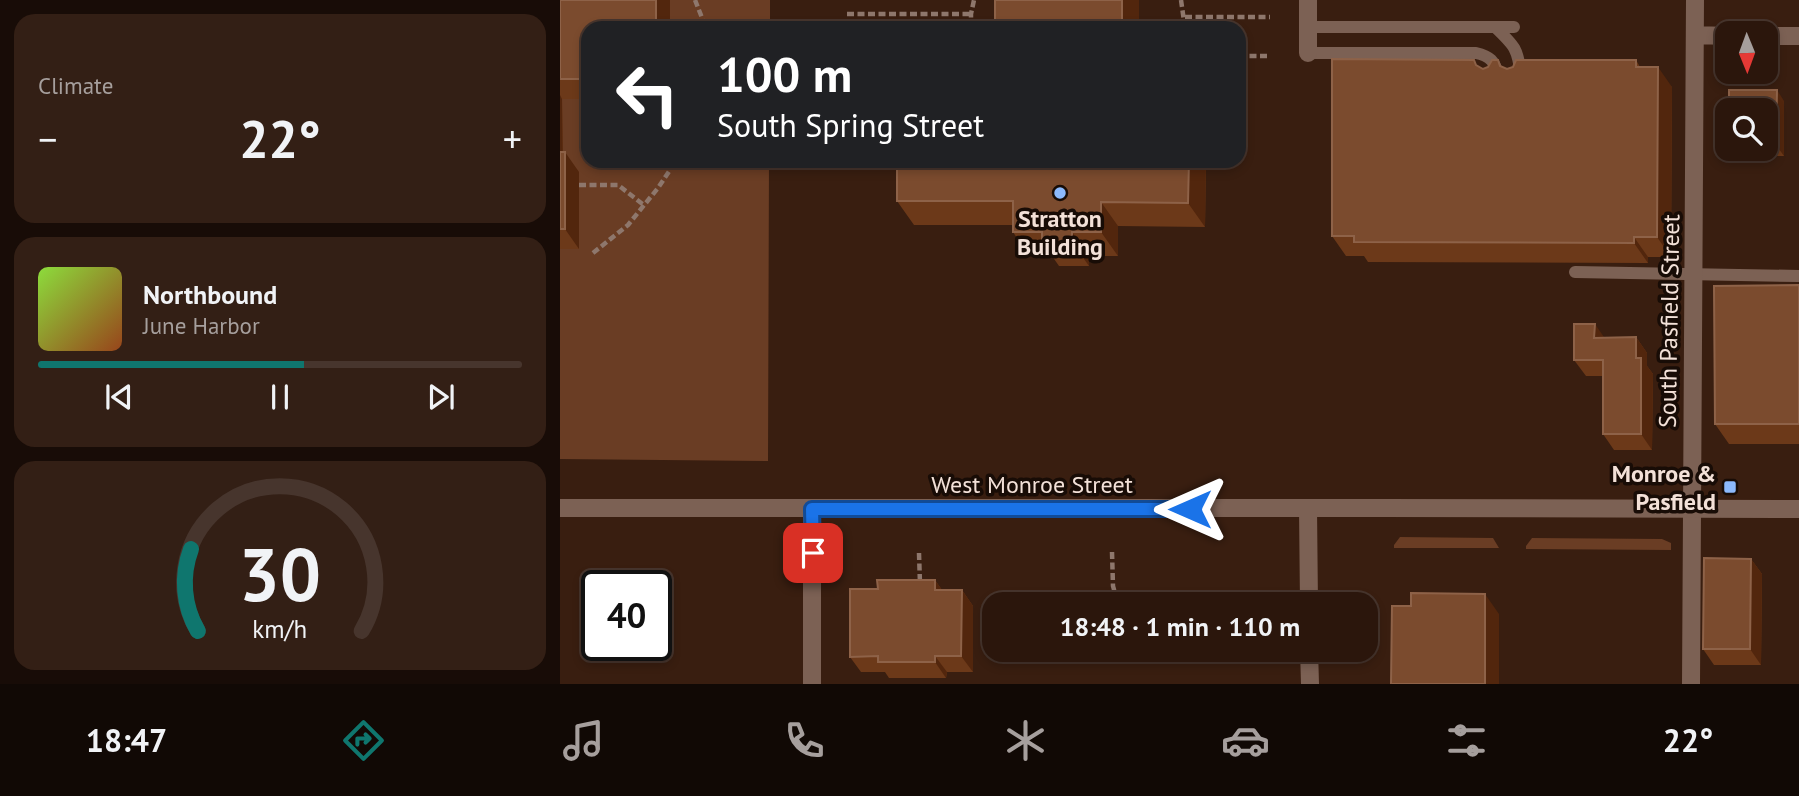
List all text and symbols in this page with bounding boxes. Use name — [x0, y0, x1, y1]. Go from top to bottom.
north arrow — [1715, 21, 1778, 84]
map controls — [1715, 21, 1778, 161]
text: 100 m — [717, 42, 852, 106]
icon: left — [602, 49, 693, 140]
text: Climate — [38, 71, 113, 100]
button: search — [1715, 98, 1778, 161]
text: South Spring Street — [717, 104, 984, 146]
text: 22° — [239, 105, 321, 172]
text: − — [38, 114, 57, 163]
text: + — [503, 114, 522, 163]
marker: Stratton Building — [1052, 185, 1068, 201]
place label: Stratton Building — [1017, 203, 1103, 262]
street label: South Pasfield Street — [1652, 214, 1686, 428]
text: Northbound — [143, 278, 277, 311]
text: June Harbor — [143, 311, 260, 340]
icon: previous — [100, 378, 138, 416]
icon: pause — [261, 378, 299, 416]
icon: next — [422, 378, 460, 416]
place label: Monroe & Pasfield — [1612, 458, 1716, 517]
street label: West Monroe Street — [931, 469, 1133, 500]
position arrow — [1153, 472, 1227, 546]
marker: Monroe & Pasfield — [1722, 479, 1738, 495]
pin — [783, 523, 843, 583]
text: 30 — [239, 528, 321, 622]
icon: arrive — [794, 534, 832, 572]
speed limit sign: 40 — [581, 570, 672, 661]
text: 18:48 · 1 min · 110 m — [1060, 610, 1300, 643]
text: km/h — [253, 613, 307, 645]
icon: directions — [339, 716, 388, 765]
icon: music — [559, 716, 608, 765]
icon: phone — [780, 716, 829, 765]
icon: climate — [1001, 716, 1050, 765]
icon: car — [1221, 716, 1270, 765]
icon: filters — [1442, 716, 1491, 765]
text: 18:47 — [86, 719, 167, 761]
text: 22° — [1663, 719, 1713, 761]

